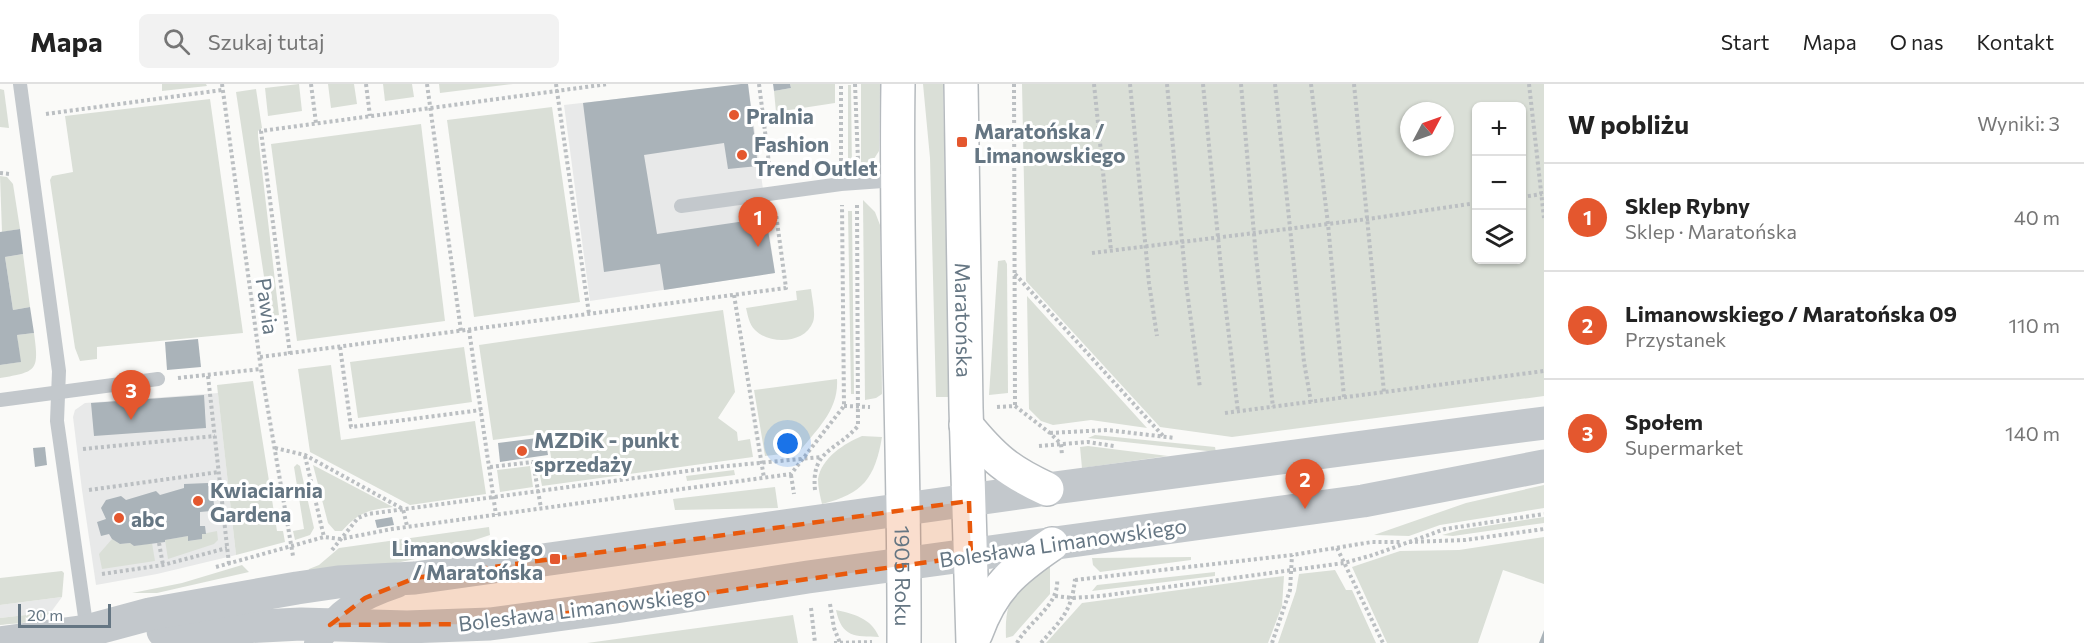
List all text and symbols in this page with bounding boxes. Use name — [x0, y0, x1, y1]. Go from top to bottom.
search box — [139, 14, 559, 68]
text: Mapa — [30, 24, 103, 58]
icon: search — [160, 25, 193, 58]
text: Szukaj tutaj — [208, 28, 325, 55]
text: Start — [1721, 29, 1769, 54]
text: Mapa — [1802, 29, 1857, 54]
text: O nas — [1890, 29, 1943, 54]
text: Kontakt — [1976, 29, 2054, 54]
north arrow — [1400, 102, 1454, 156]
map controls — [1472, 102, 1526, 264]
button: + — [1472, 102, 1526, 156]
place label: Pralnia — [746, 103, 814, 128]
marker: Pralnia — [727, 108, 741, 122]
text: W pobliżu — [1568, 108, 1689, 139]
text: Wyniki: 3 — [1977, 111, 2060, 135]
place label: Maratońska / Limanowskiego — [974, 118, 1126, 167]
place label: Fashion Trend Outlet — [754, 131, 878, 180]
marker: Maratońska / Limanowskiego — [955, 135, 969, 149]
marker: Fashion Trend Outlet — [735, 148, 749, 162]
button: − — [1472, 156, 1526, 210]
text: Sklep Rybny — [1625, 192, 1750, 219]
pin: 1 — [738, 198, 777, 247]
text: 1 — [1583, 205, 1592, 229]
text: 40 m — [2014, 205, 2060, 229]
button: layers — [1472, 210, 1526, 264]
text: Sklep · Maratońska — [1625, 219, 1797, 243]
street label: Maratońska — [951, 262, 978, 378]
street label: Pawia — [252, 276, 284, 336]
text: Limanowskiego / Maratońska 09 — [1625, 300, 1957, 327]
text: 2 — [1582, 313, 1593, 337]
text: 110 m — [2009, 313, 2060, 337]
text: Przystanek — [1625, 327, 1726, 351]
pin: 3 — [112, 370, 150, 420]
text: Społem — [1625, 408, 1703, 435]
text: 3 — [1582, 421, 1593, 445]
text: 140 m — [2005, 421, 2060, 445]
place label: MZDiK - punkt sprzedaży — [534, 427, 679, 476]
your location — [773, 429, 802, 458]
text: Supermarket — [1625, 435, 1743, 459]
marker: MZDiK - punkt sprzedaży — [515, 444, 529, 458]
pin: 2 — [1286, 460, 1324, 509]
place label: Kwiaciarnia Gardena — [210, 477, 323, 526]
marker: Kwiaciarnia Gardena — [191, 494, 205, 508]
place label: abc — [131, 506, 165, 531]
marker: abc — [112, 511, 126, 525]
street label: Bolesława Limanowskiego — [938, 512, 1188, 572]
street label: 1905 Roku — [891, 525, 917, 626]
place label: Limanowskiego / Maratońska — [391, 535, 543, 584]
marker: Limanowskiego / Maratońska — [548, 552, 562, 566]
street label: Bolesława Limanowskiego — [457, 580, 707, 636]
scale bar — [18, 601, 111, 628]
text: 20 m — [27, 605, 63, 624]

